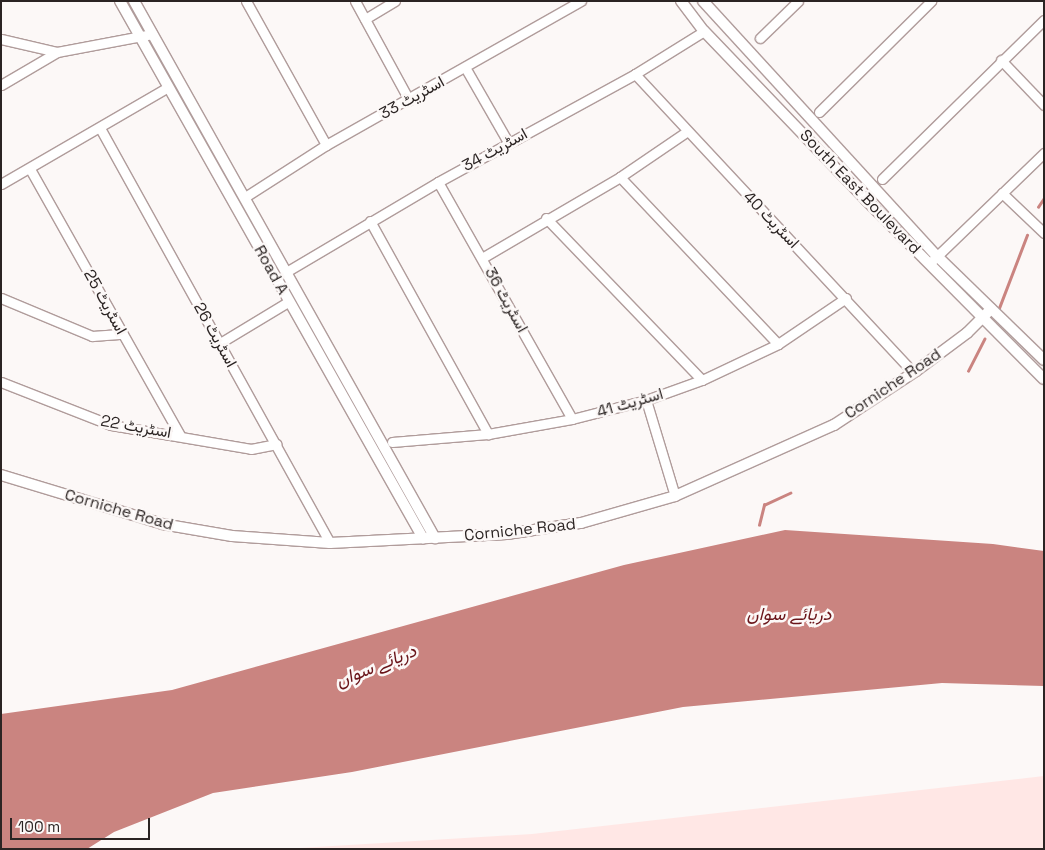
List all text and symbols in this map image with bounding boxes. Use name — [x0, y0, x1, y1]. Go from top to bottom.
street label: اسٹریٹ 33 — [376, 72, 448, 124]
street label: اسٹریٹ 34 — [459, 124, 531, 176]
street label: South East Boulevard — [796, 126, 924, 258]
street label: اسٹریٹ 40 — [739, 187, 803, 253]
street label: Road A — [250, 242, 292, 298]
street label: اسٹریٹ 36 — [480, 264, 532, 336]
street label: اسٹریٹ 25 — [79, 266, 131, 338]
street label: اسٹریٹ 26 — [189, 299, 241, 371]
street label: Corniche Road — [841, 345, 945, 423]
street label: اسٹریٹ 41 — [595, 384, 665, 422]
street label: اسٹریٹ 22 — [99, 411, 173, 443]
street label: Corniche Road — [62, 485, 176, 535]
street label: Corniche Road — [463, 515, 577, 545]
water label: دریائے سواں — [747, 603, 831, 625]
water label: دریائے سواں — [333, 640, 419, 692]
scale bar — [12, 808, 152, 840]
text: 100 m — [18, 817, 60, 836]

